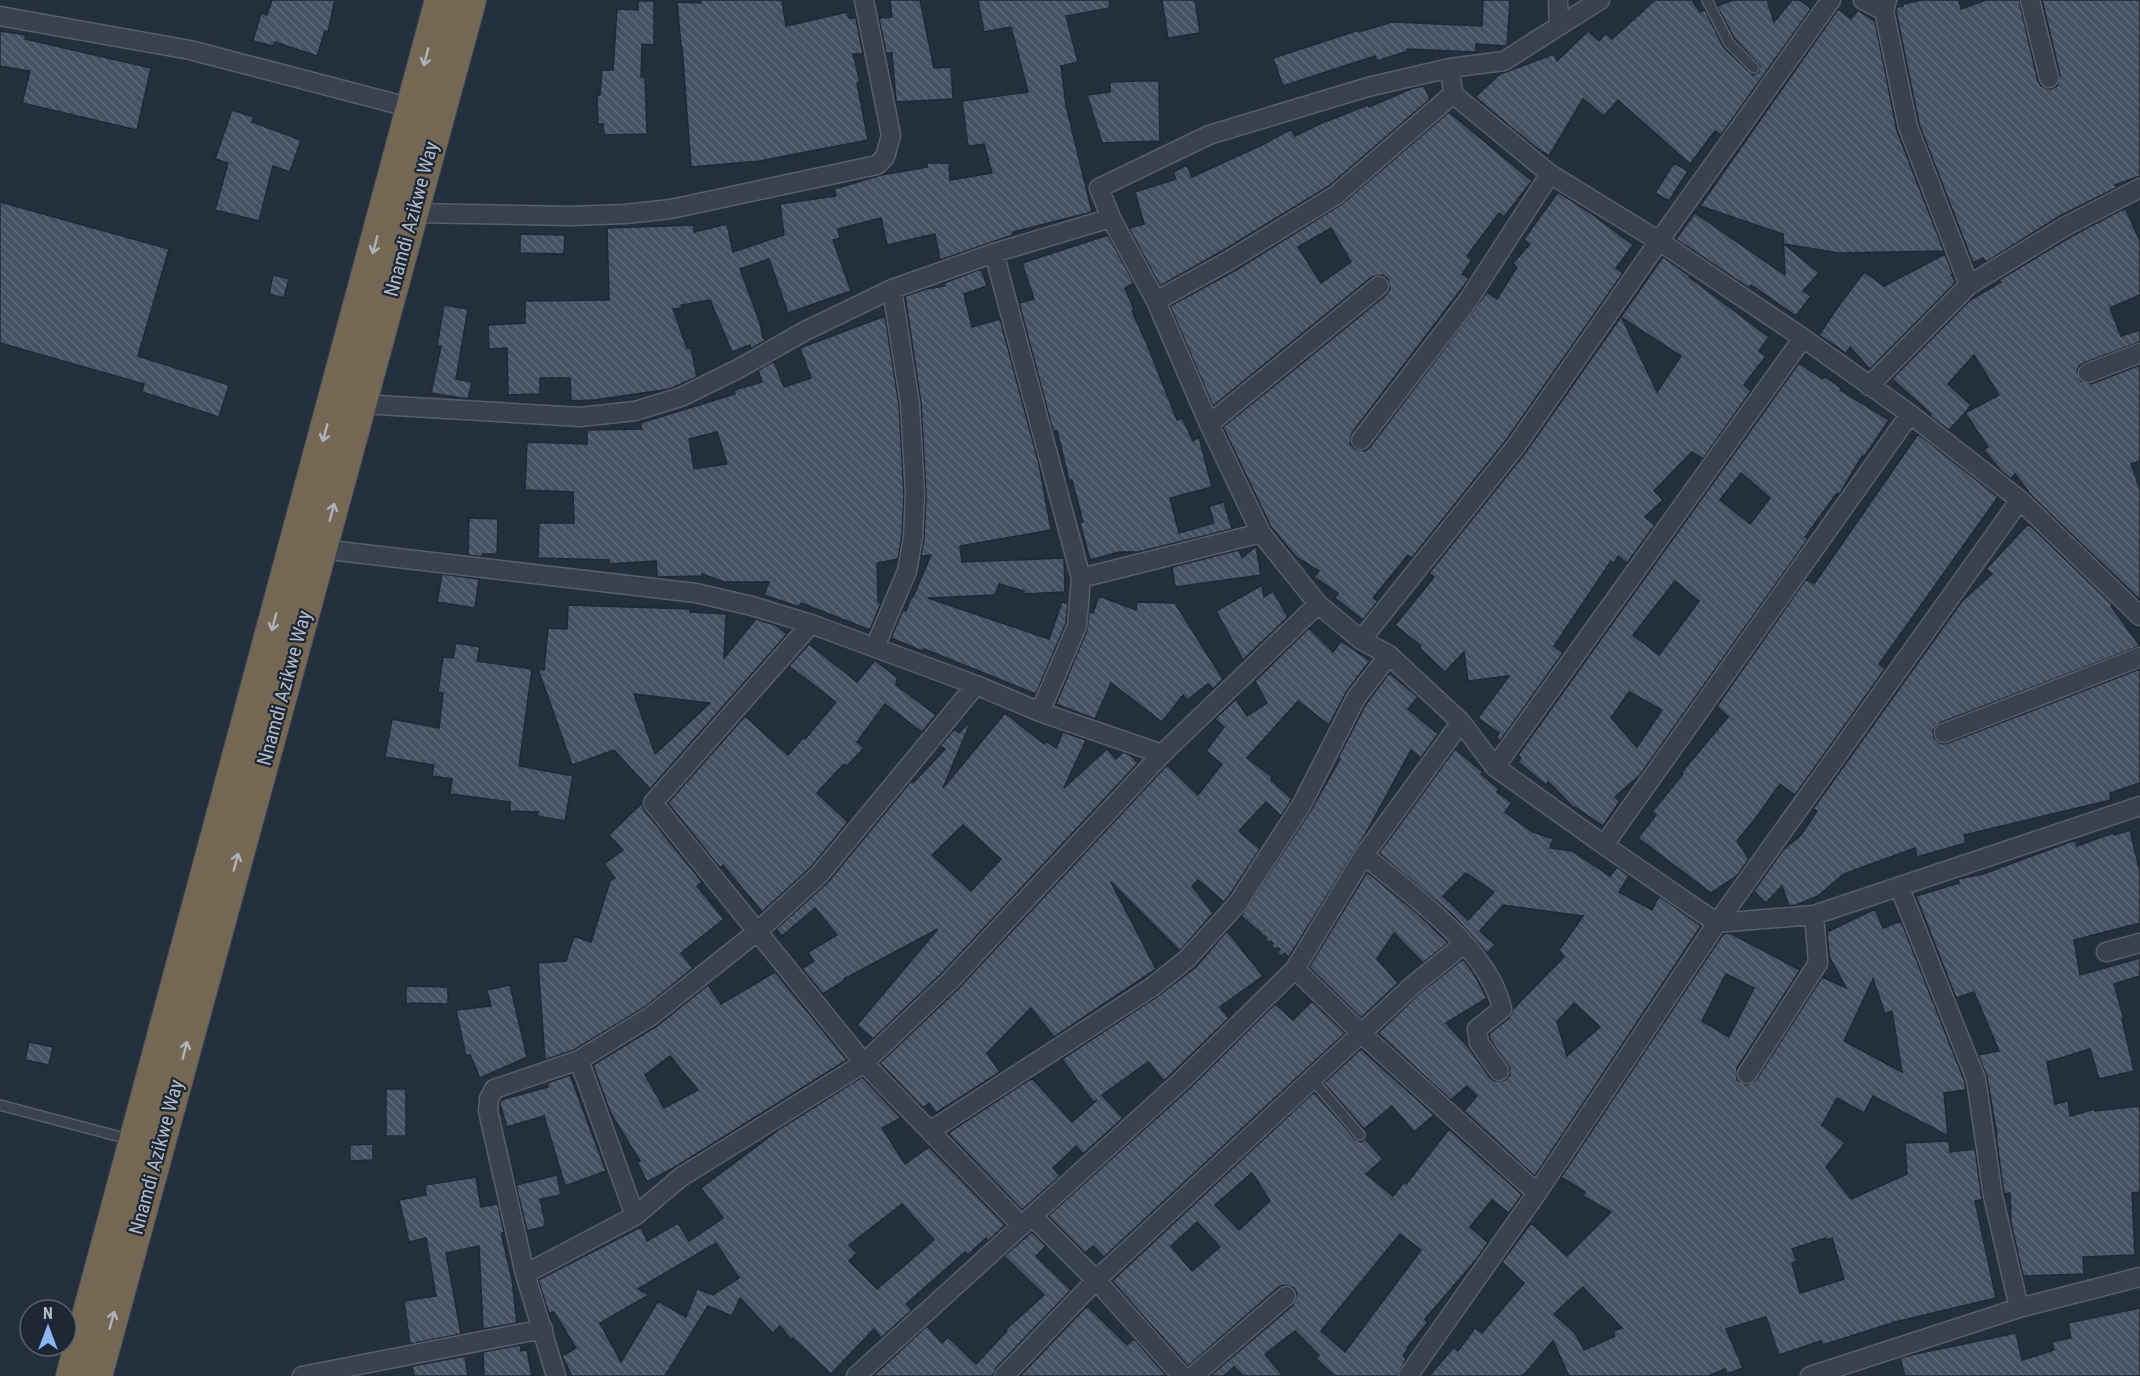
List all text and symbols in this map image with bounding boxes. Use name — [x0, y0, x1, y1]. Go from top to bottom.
one-way arrow — [419, 47, 431, 66]
street label: Nnamdi Azikwe Way — [379, 139, 443, 299]
one-way arrow — [369, 235, 381, 254]
one-way arrow — [318, 423, 330, 442]
one-way arrow — [326, 503, 338, 522]
street label: Nnamdi Azikwe Way — [252, 608, 316, 768]
one-way arrow — [268, 612, 279, 631]
one-way arrow — [231, 853, 242, 872]
one-way arrow — [180, 1041, 191, 1060]
street label: Nnamdi Azikwe Way — [124, 1077, 188, 1237]
north arrow — [18, 1298, 78, 1358]
text: N — [43, 1304, 53, 1323]
one-way arrow — [106, 1310, 118, 1329]

